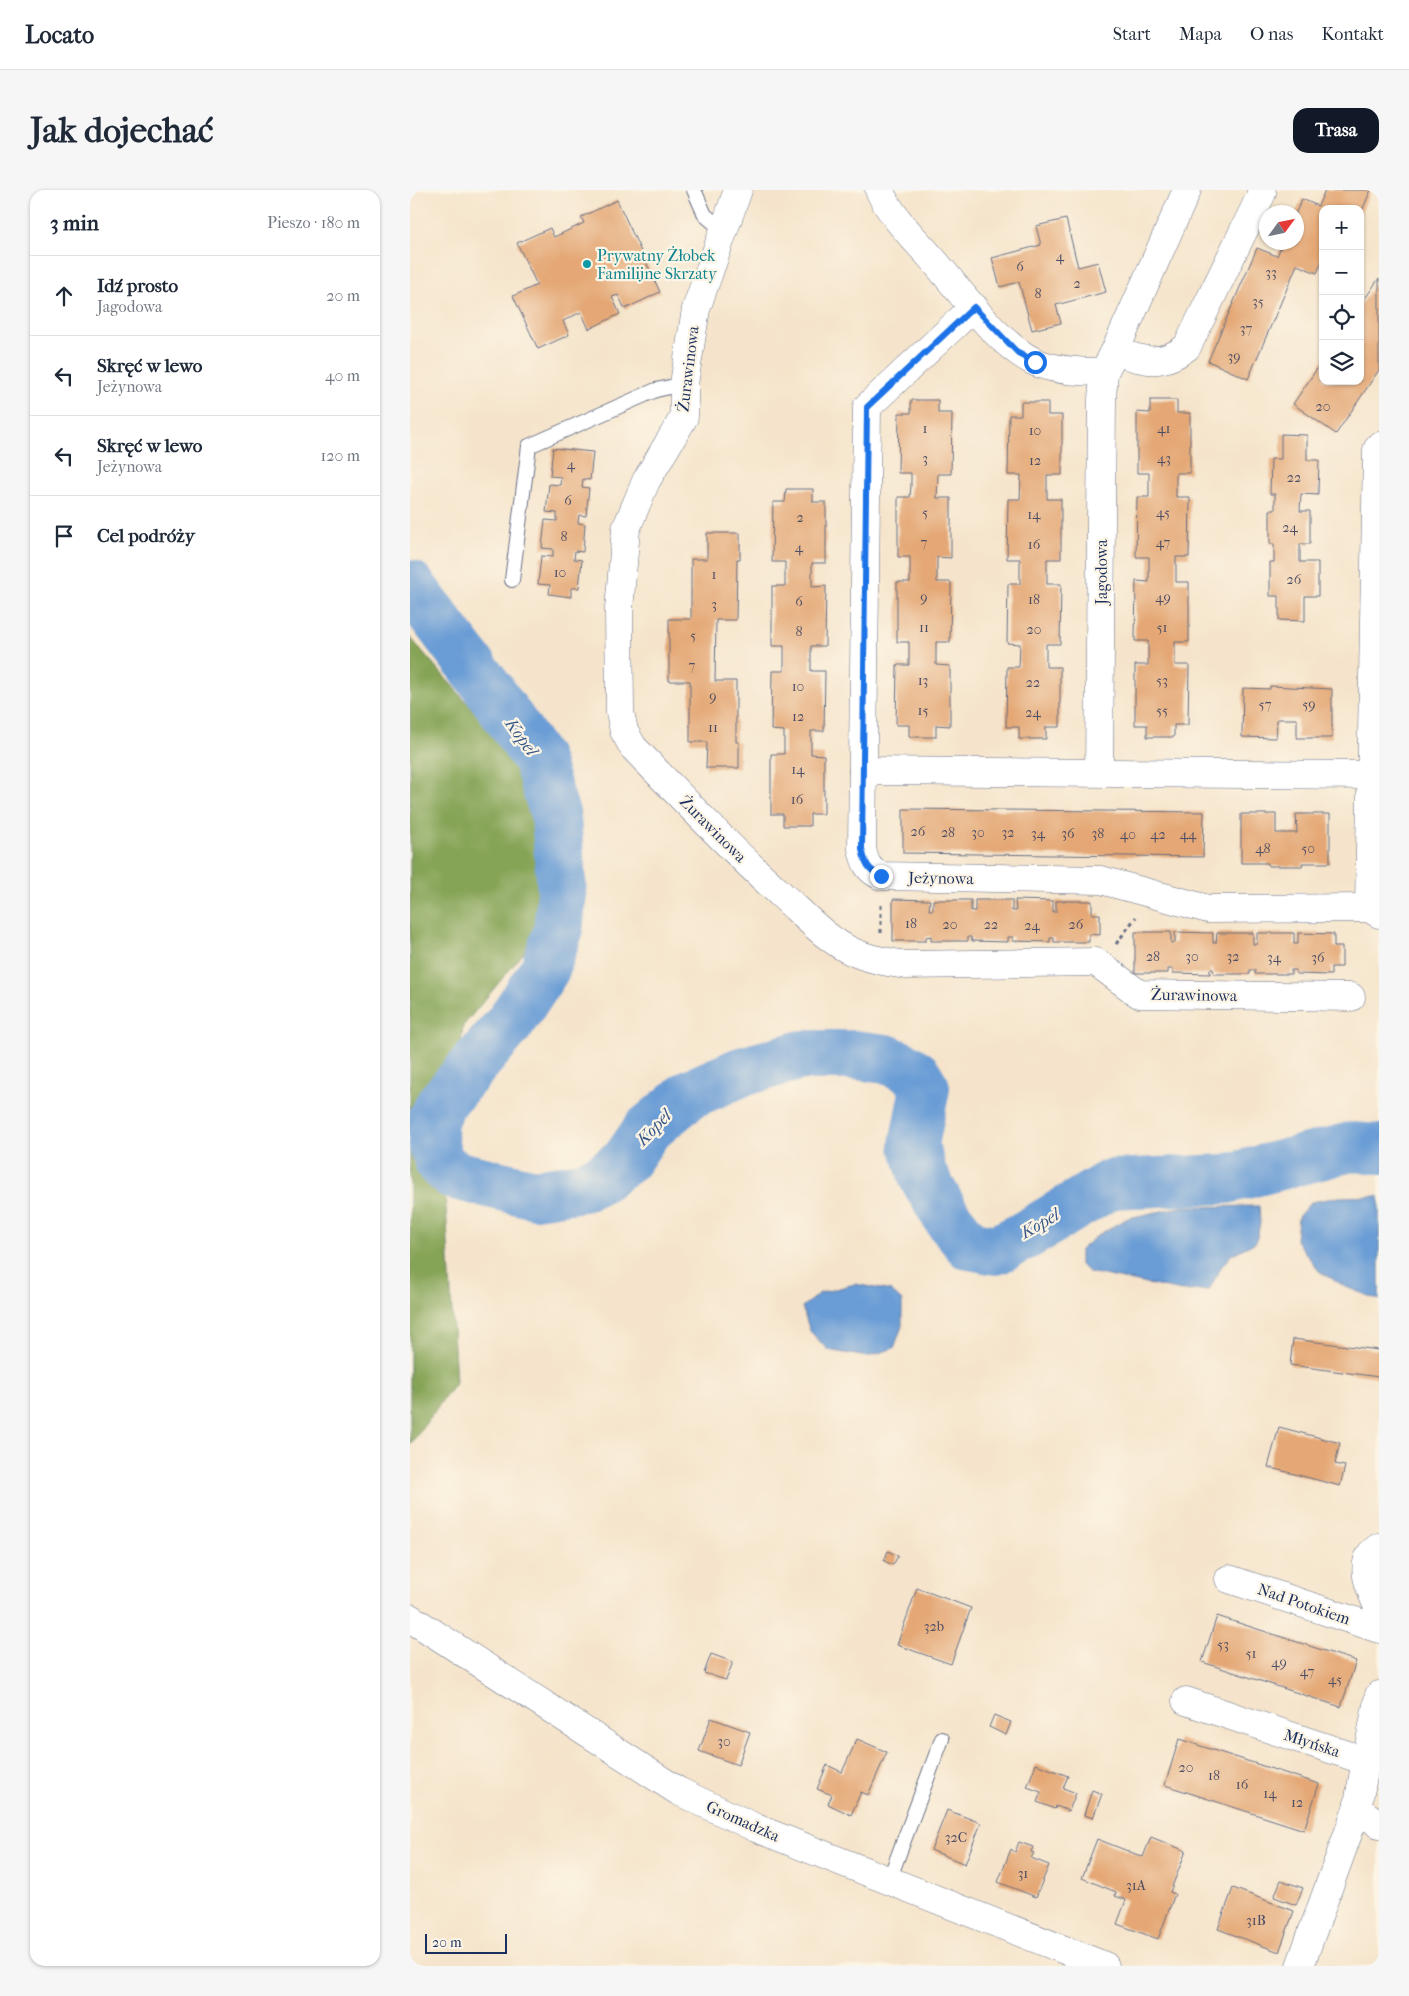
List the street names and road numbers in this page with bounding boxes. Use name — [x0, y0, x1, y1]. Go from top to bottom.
street label: Żurawinowa — [673, 324, 703, 413]
street label: Jagodowa — [1092, 539, 1111, 607]
street label: Żurawinowa — [676, 792, 751, 867]
street label: Jeżynowa — [906, 868, 974, 888]
street label: Żurawinowa — [1151, 985, 1238, 1005]
street label: Nad Potokiem — [1255, 1579, 1353, 1629]
street label: Młyńska — [1281, 1725, 1343, 1761]
street label: Gromadzka — [703, 1796, 783, 1846]

